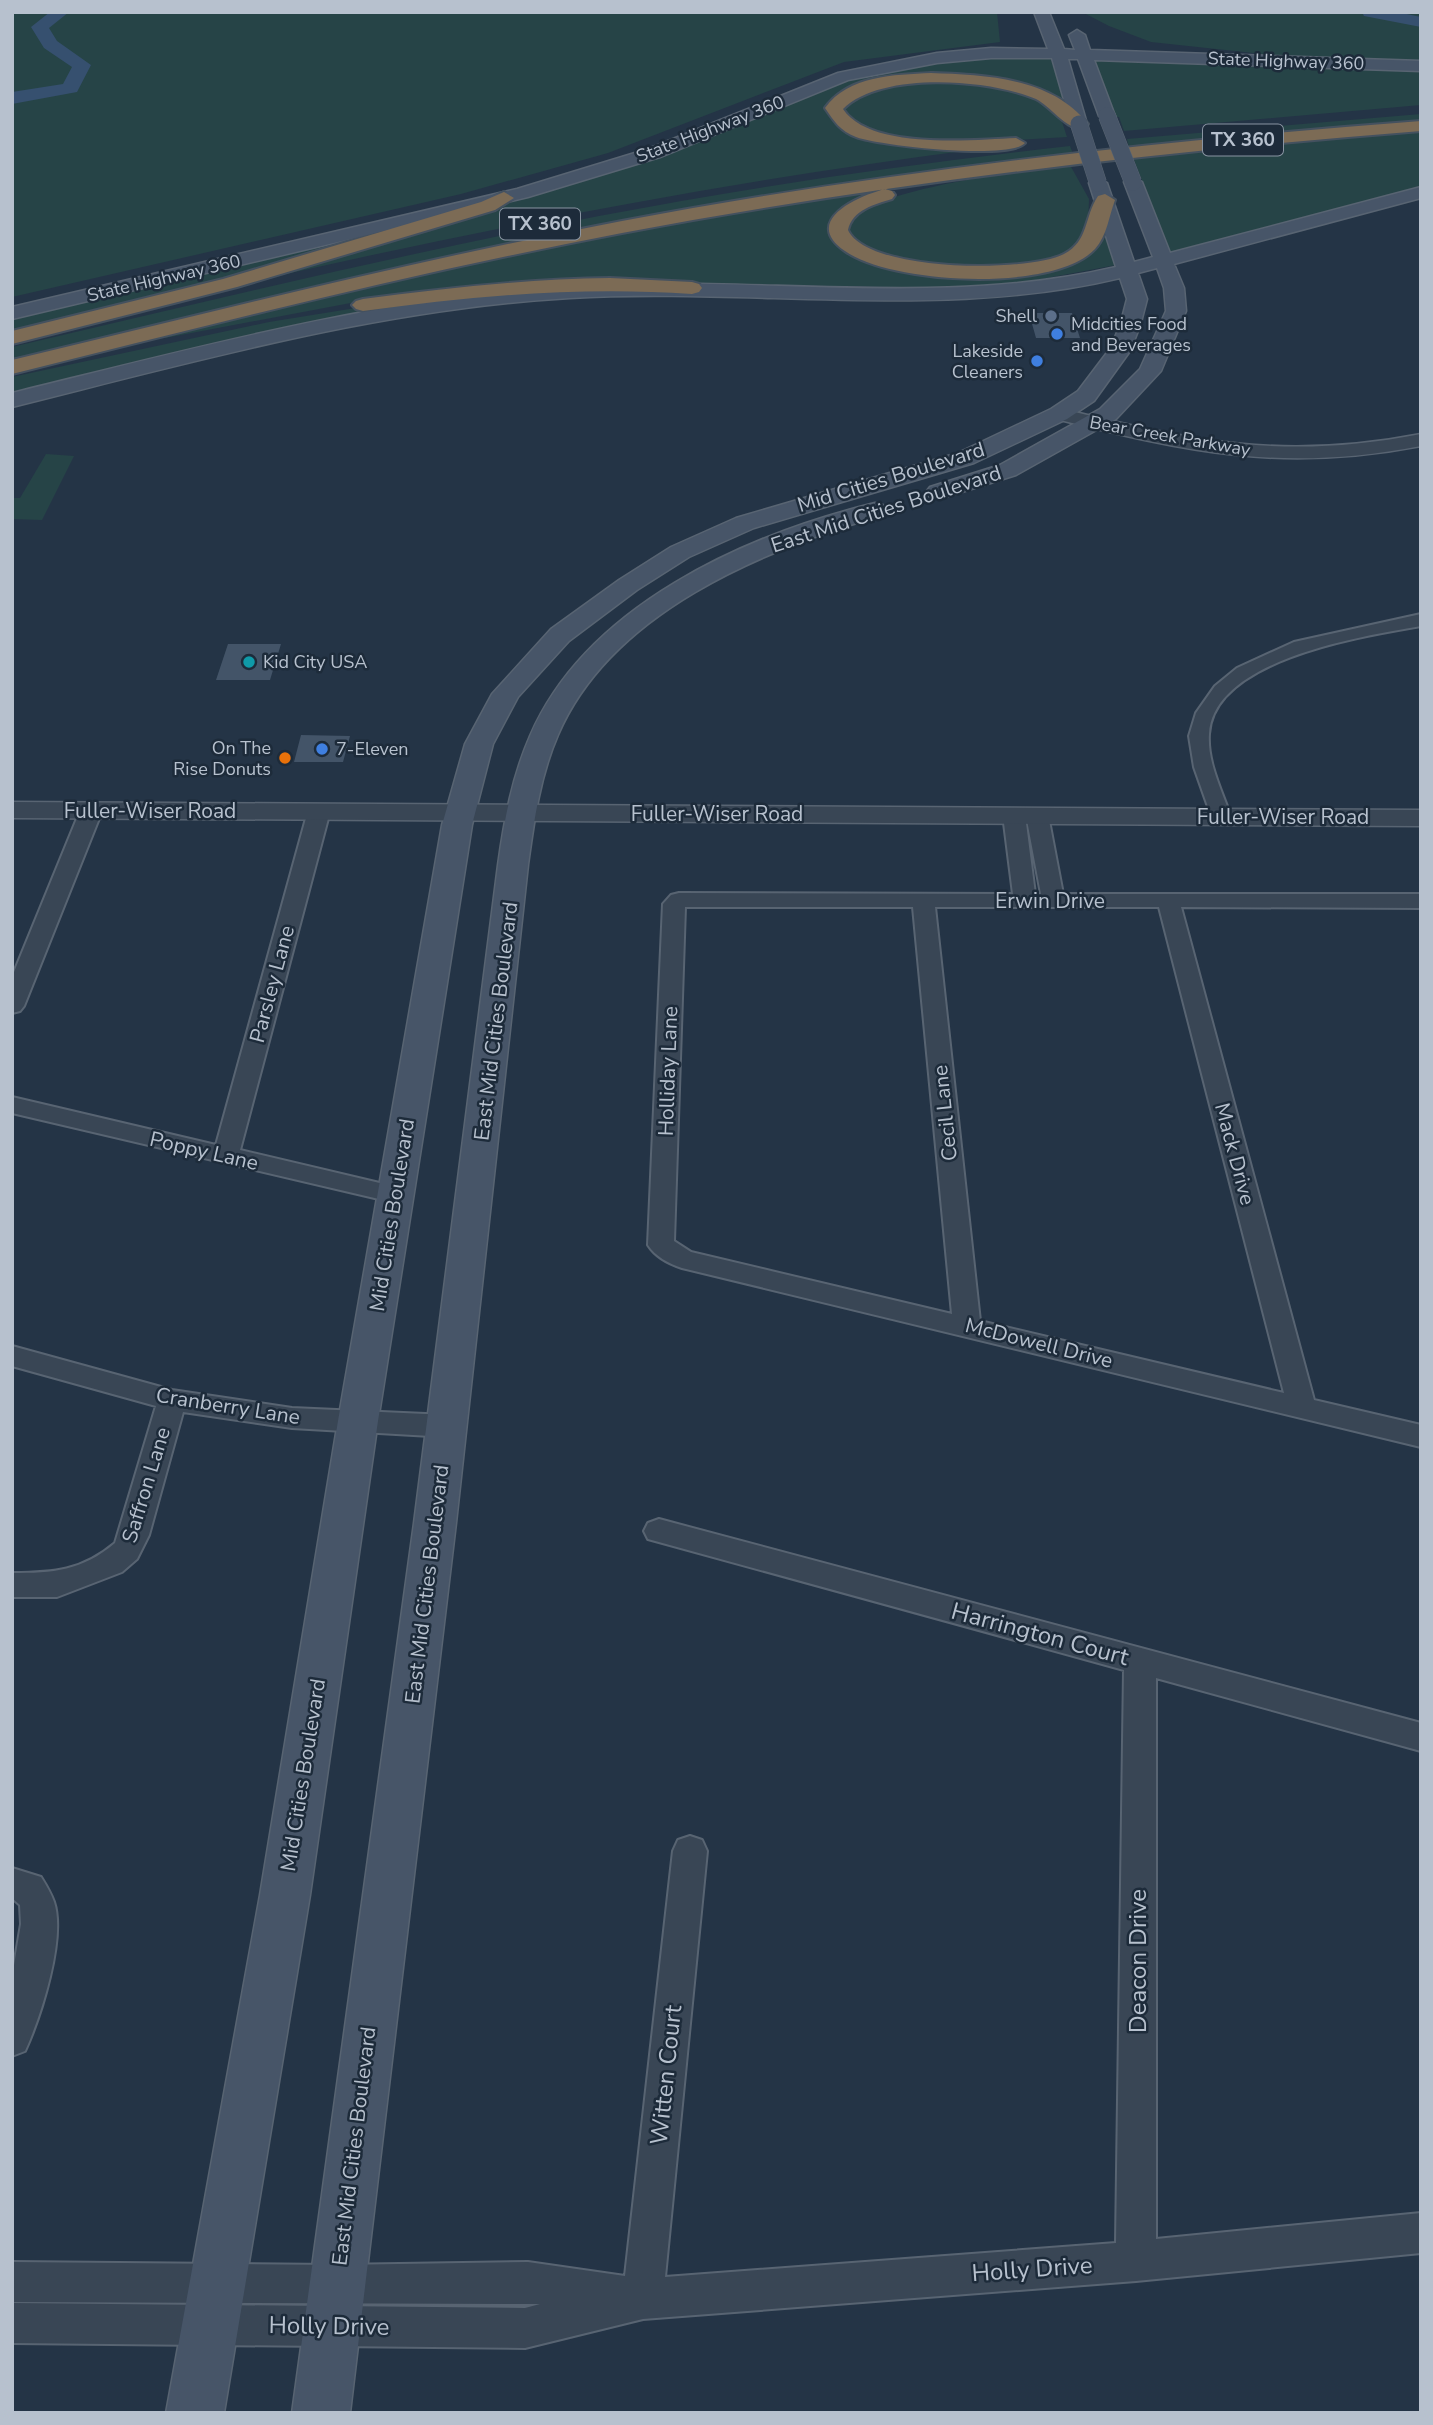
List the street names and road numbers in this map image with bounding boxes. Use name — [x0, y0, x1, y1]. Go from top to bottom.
street label: State Highway 360 — [1207, 46, 1365, 76]
street label: State Highway 360 — [633, 90, 787, 168]
road number: TX 360 — [1203, 124, 1283, 156]
road number: TX 360 — [500, 208, 580, 240]
street label: State Highway 360 — [85, 249, 243, 307]
street label: Bear Creek Parkway — [1088, 410, 1253, 462]
street label: Mid Cities Boulevard — [794, 435, 988, 519]
street label: East Mid Cities Boulevard — [767, 459, 1005, 559]
street label: Fuller-Wiser Road — [64, 797, 236, 825]
street label: Fuller-Wiser Road — [631, 800, 803, 828]
street label: Fuller-Wiser Road — [1197, 803, 1369, 831]
street label: Erwin Drive — [995, 887, 1105, 915]
street label: East Mid Cities Boulevard — [467, 900, 525, 1142]
street label: Parsley Lane — [243, 922, 301, 1046]
street label: Holliday Lane — [652, 1006, 684, 1136]
street label: Cecil Lane — [926, 1064, 964, 1162]
street label: Mack Drive — [1208, 1100, 1262, 1208]
street label: Mid Cities Boulevard — [363, 1117, 421, 1313]
street label: Poppy Lane — [147, 1125, 261, 1177]
street label: McDowell Drive — [962, 1311, 1116, 1375]
street label: Cranberry Lane — [154, 1381, 302, 1431]
street label: Saffron Lane — [115, 1424, 177, 1546]
street label: East Mid Cities Boulevard — [398, 1463, 456, 1705]
street label: Harrington Court — [948, 1595, 1133, 1673]
street label: Mid Cities Boulevard — [274, 1677, 332, 1873]
street label: Deacon Drive — [1122, 1889, 1154, 2033]
street label: Witten Court — [643, 2003, 689, 2147]
street label: East Mid Cities Boulevard — [325, 2025, 383, 2267]
street label: Holly Drive — [971, 2249, 1093, 2289]
street label: Holly Drive — [268, 2309, 390, 2343]

